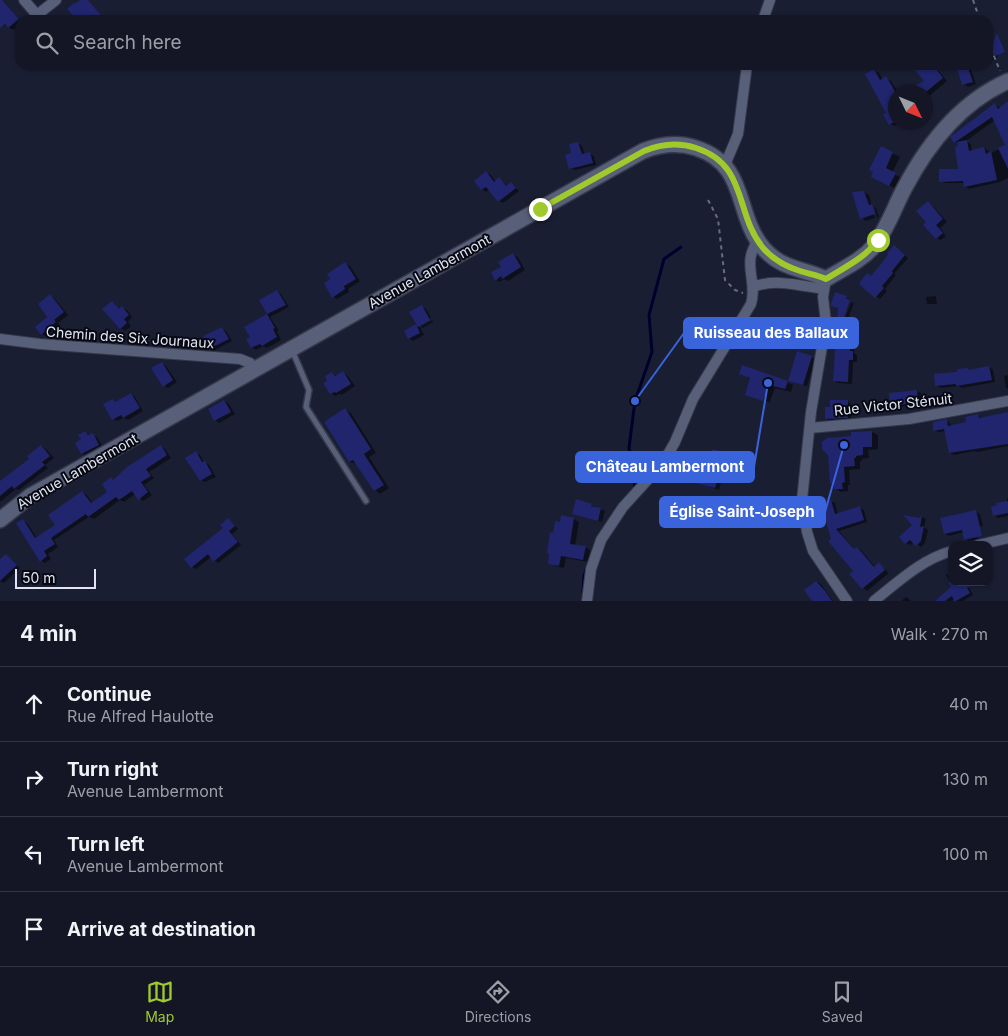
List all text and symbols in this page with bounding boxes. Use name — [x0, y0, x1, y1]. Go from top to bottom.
search box — [15, 15, 993, 70]
icon: search — [33, 29, 61, 57]
text: Search here — [73, 31, 182, 54]
north arrow — [888, 85, 933, 130]
route end — [529, 198, 552, 221]
route start — [867, 229, 890, 252]
street label: Avenue Lambermont — [365, 230, 493, 312]
callout: Ruisseau des Ballaux — [684, 318, 858, 348]
street label: Chemin des Six Journaux — [45, 323, 215, 351]
text: Ruisseau des Ballaux — [694, 323, 849, 342]
street label: Rue Victor Sténuit — [833, 389, 953, 419]
street label: Avenue Lambermont — [13, 429, 141, 513]
callout: Château Lambermont — [576, 452, 754, 482]
text: Château Lambermont — [586, 457, 745, 476]
callout: Église Saint-Joseph — [660, 497, 825, 527]
text: Église Saint-Joseph — [669, 502, 815, 521]
map controls — [948, 541, 993, 586]
button: layers — [948, 541, 993, 586]
scale bar — [15, 566, 96, 589]
text: 50 m — [22, 569, 56, 586]
text: 4 min — [20, 621, 77, 646]
text: Walk · 270 m — [891, 624, 988, 644]
text: Continue — [67, 683, 152, 706]
icon: ahead — [20, 690, 48, 718]
text: 40 m — [949, 694, 988, 714]
text: Rue Alfred Haulotte — [67, 706, 214, 726]
text: Turn right — [67, 758, 158, 781]
icon: right — [20, 765, 48, 793]
text: 130 m — [943, 769, 988, 789]
text: Avenue Lambermont — [67, 781, 223, 801]
text: Turn left — [67, 833, 145, 856]
icon: left — [20, 840, 48, 868]
text: 100 m — [943, 844, 988, 864]
text: Avenue Lambermont — [67, 856, 223, 876]
icon: arrive — [20, 915, 48, 943]
text: Arrive at destination — [67, 918, 256, 941]
tab: Map — [145, 978, 174, 1025]
tab: Directions — [465, 978, 531, 1025]
tab: Saved — [822, 978, 863, 1025]

